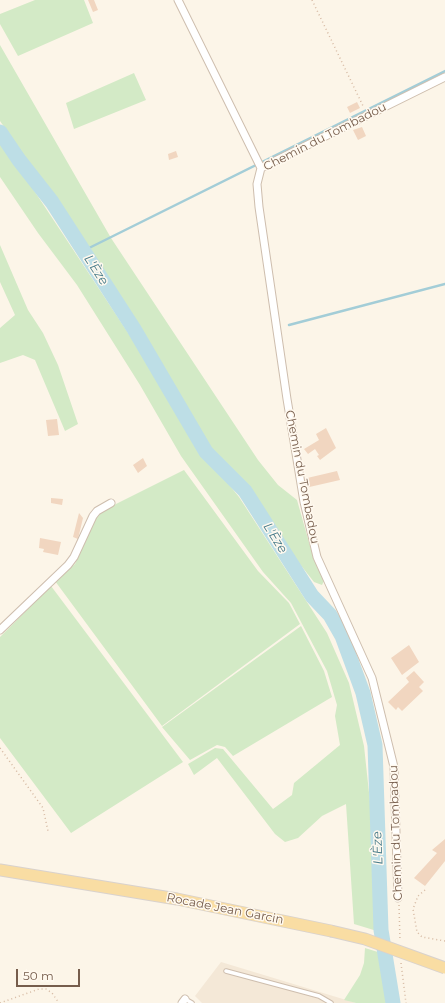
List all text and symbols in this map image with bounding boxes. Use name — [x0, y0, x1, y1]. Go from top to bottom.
street label: Chemin du Tombadou — [261, 100, 389, 174]
water label: L'Èze — [80, 252, 112, 288]
street label: Chemin du Tombadou — [282, 409, 322, 545]
water label: L'Èze — [260, 520, 290, 556]
street label: Chemin du Tombadou — [386, 765, 406, 901]
water label: L'Èze — [370, 831, 386, 865]
street label: Rocade Jean Garcin — [165, 891, 285, 927]
scale bar — [18, 961, 82, 987]
text: 50 m — [23, 968, 54, 983]

